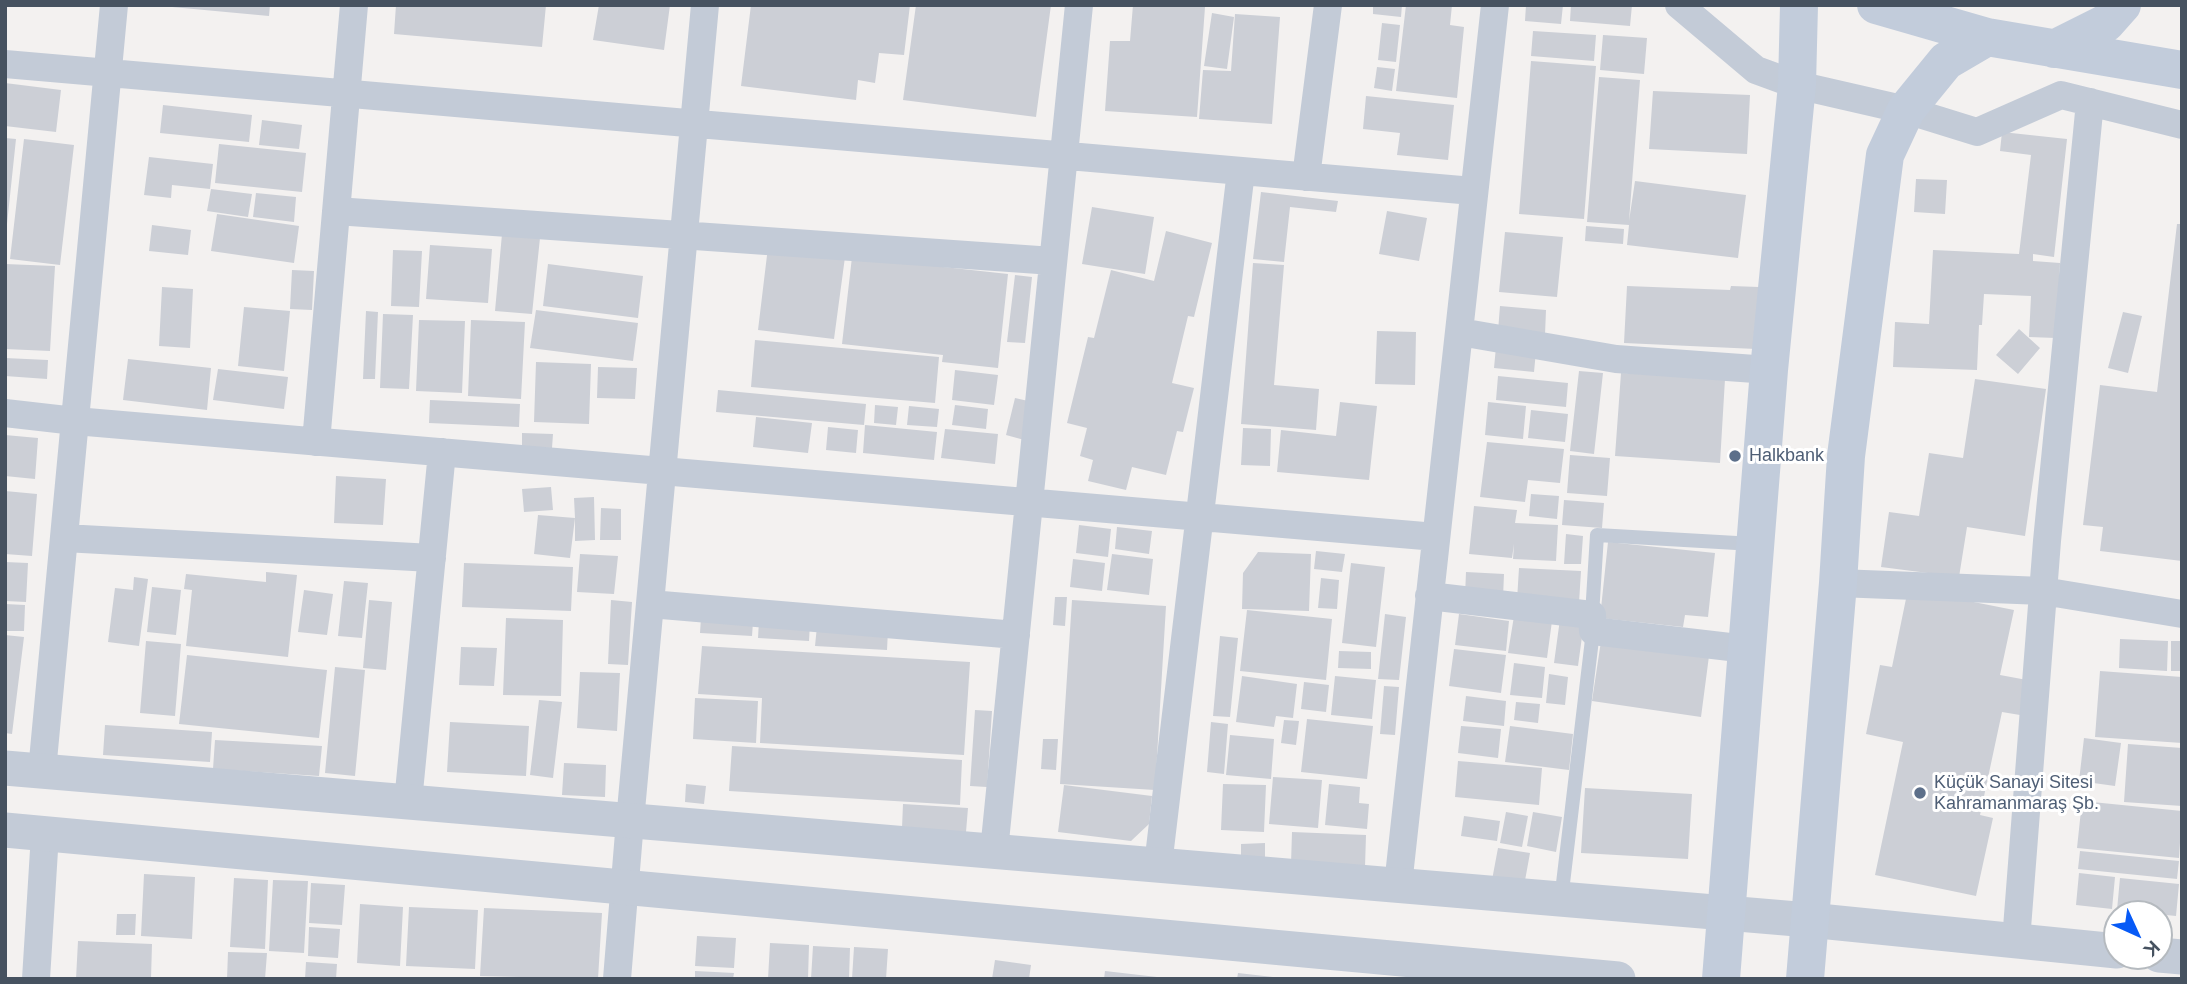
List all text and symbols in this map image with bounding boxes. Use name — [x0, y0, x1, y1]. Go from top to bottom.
place label: Halkbank — [1749, 445, 1824, 467]
marker: Halkbank — [1727, 448, 1743, 464]
place label: Küçük Sanayi Sitesi Kahramanmaraş Şb. — [1934, 772, 2099, 814]
marker: Küçük Sanayi Sitesi Kahramanmaraş Şb. — [1912, 785, 1928, 801]
north arrow — [2103, 900, 2173, 970]
text: K — [2140, 937, 2164, 961]

